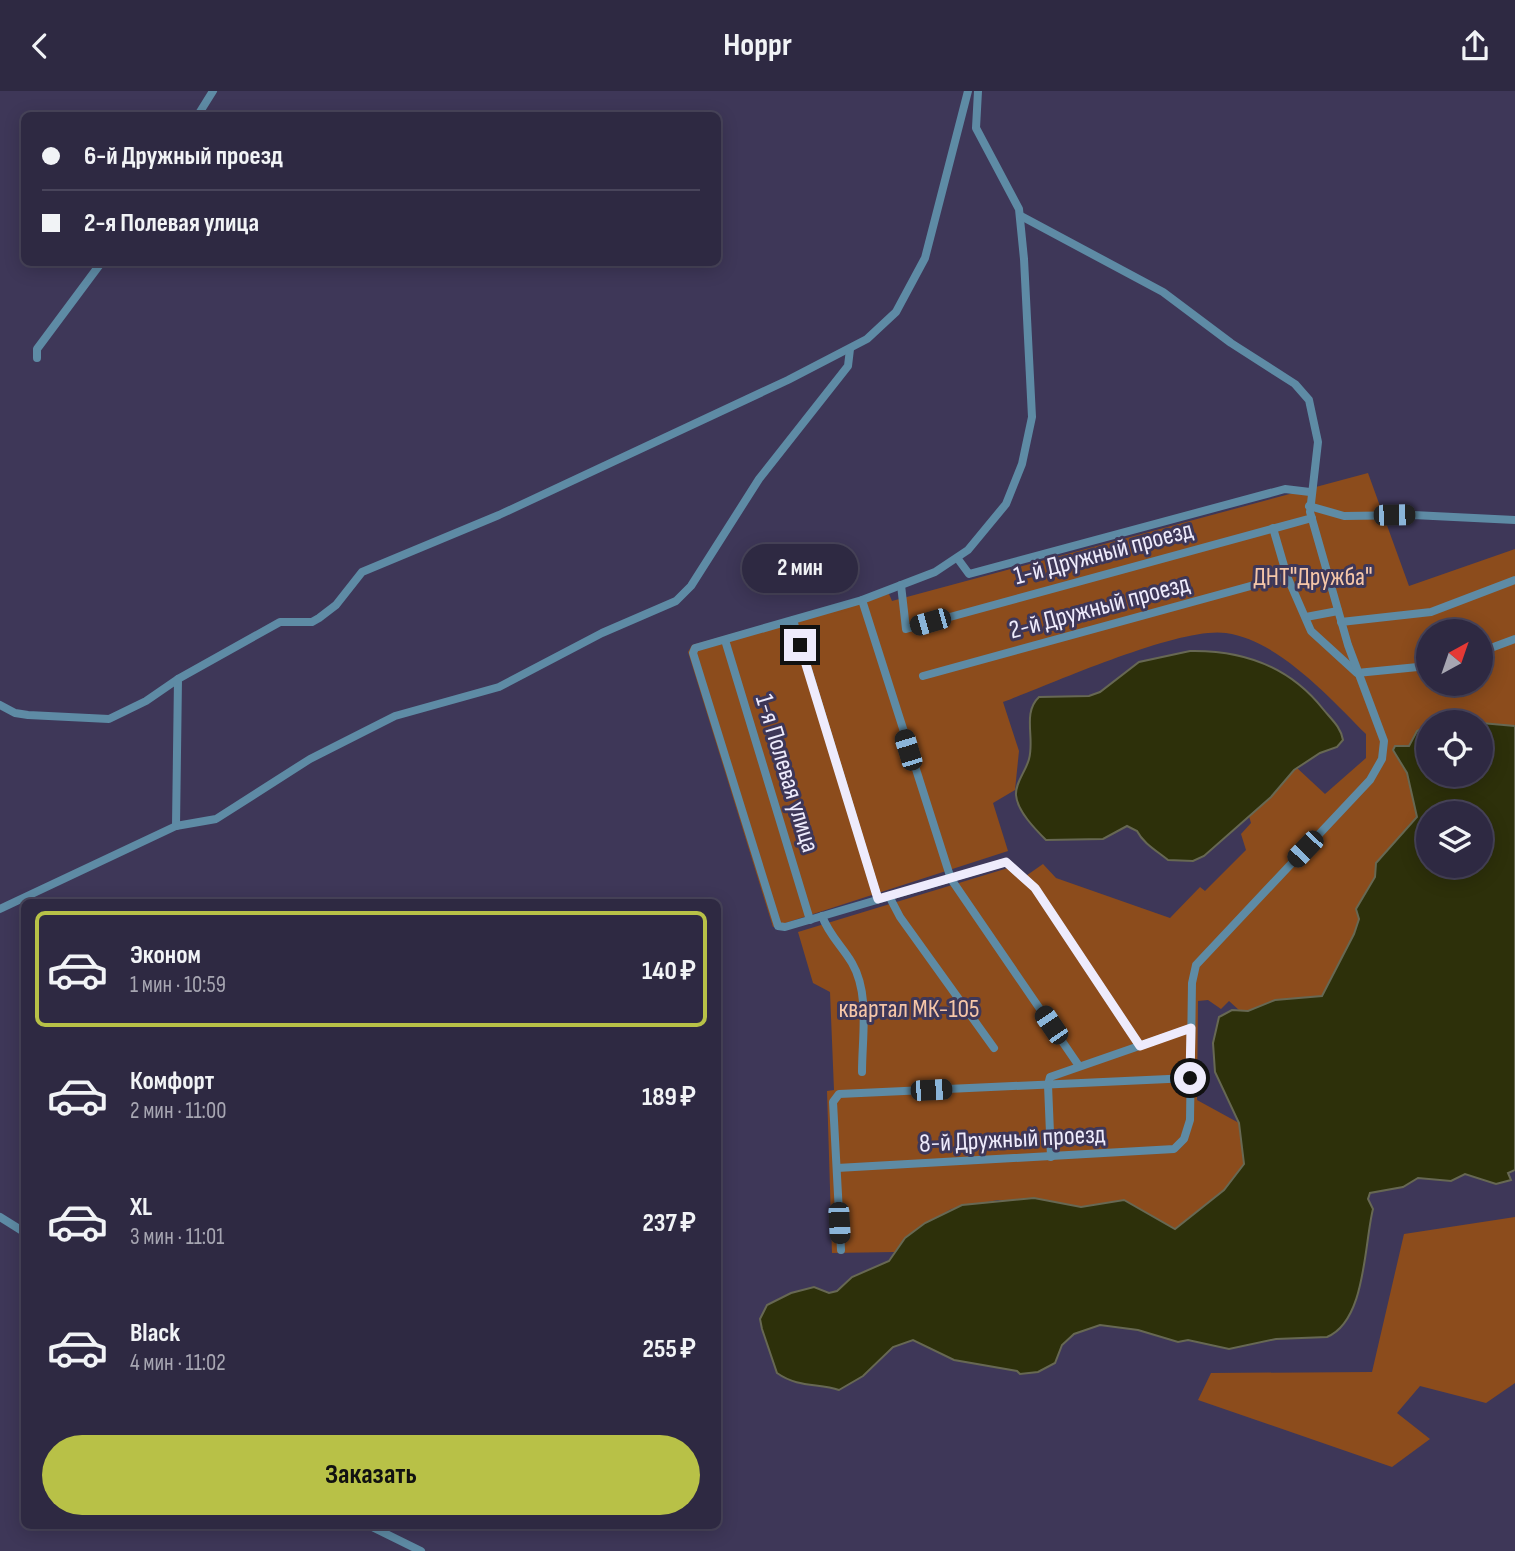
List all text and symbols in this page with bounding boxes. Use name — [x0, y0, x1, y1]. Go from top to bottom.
text: Hoppr — [723, 26, 792, 65]
icon: back — [21, 27, 59, 65]
icon: share — [1456, 27, 1494, 65]
text: 6-й Дружный проезд — [84, 141, 283, 172]
text: 2-я Полевая улица — [84, 208, 259, 239]
car — [1373, 504, 1416, 526]
street label: 1-й Дружный проезд — [1011, 515, 1196, 592]
callout: 2 мин — [742, 543, 858, 593]
text: 2 мин — [777, 554, 823, 582]
park label: ДНТ"Дружба" — [1253, 562, 1373, 593]
street label: 2-й Дружный проезд — [1006, 568, 1193, 646]
car — [907, 606, 954, 638]
north arrow — [1416, 619, 1493, 697]
map controls — [1416, 619, 1493, 878]
route end — [784, 629, 816, 661]
street label: 1-я Полевая улица — [748, 691, 825, 856]
button: locate — [1416, 710, 1493, 787]
car — [892, 727, 925, 773]
button: layers — [1416, 801, 1493, 878]
car — [1283, 827, 1328, 871]
icon: car — [46, 938, 109, 1001]
text: Эконом — [130, 940, 201, 971]
text: 140 ₽ — [642, 956, 696, 987]
text: 1 мин · 10:59 — [130, 971, 226, 999]
park label: квартал МК-105 — [838, 994, 980, 1025]
car — [1031, 1002, 1072, 1048]
route start — [1174, 1062, 1206, 1094]
icon: car — [46, 1064, 109, 1127]
text: Комфорт — [130, 1066, 214, 1097]
car — [910, 1078, 953, 1102]
text: 189 ₽ — [642, 1082, 696, 1113]
text: 2 мин · 11:00 — [130, 1097, 226, 1125]
street label: 8-й Дружный проезд — [918, 1119, 1106, 1160]
icon: car — [46, 1190, 109, 1253]
text: XL — [130, 1192, 152, 1223]
car — [828, 1201, 851, 1245]
text: 237 ₽ — [642, 1208, 696, 1239]
text: 3 мин · 11:01 — [130, 1223, 224, 1251]
icon: car — [46, 1316, 109, 1379]
text: Black — [130, 1318, 180, 1349]
text: 255 ₽ — [643, 1334, 696, 1365]
text: 4 мин · 11:02 — [130, 1349, 226, 1377]
button: Заказать — [42, 1435, 700, 1515]

